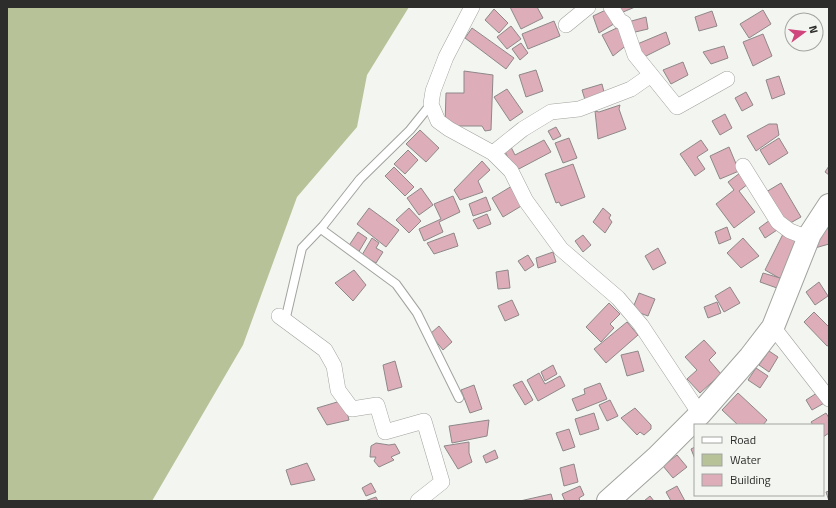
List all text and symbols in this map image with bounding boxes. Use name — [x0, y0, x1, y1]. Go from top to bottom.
north arrow — [784, 12, 824, 52]
text: N — [805, 24, 822, 35]
legend — [694, 424, 824, 496]
text: Road — [730, 430, 756, 449]
text: Water — [730, 450, 761, 469]
text: Building — [730, 470, 771, 489]

